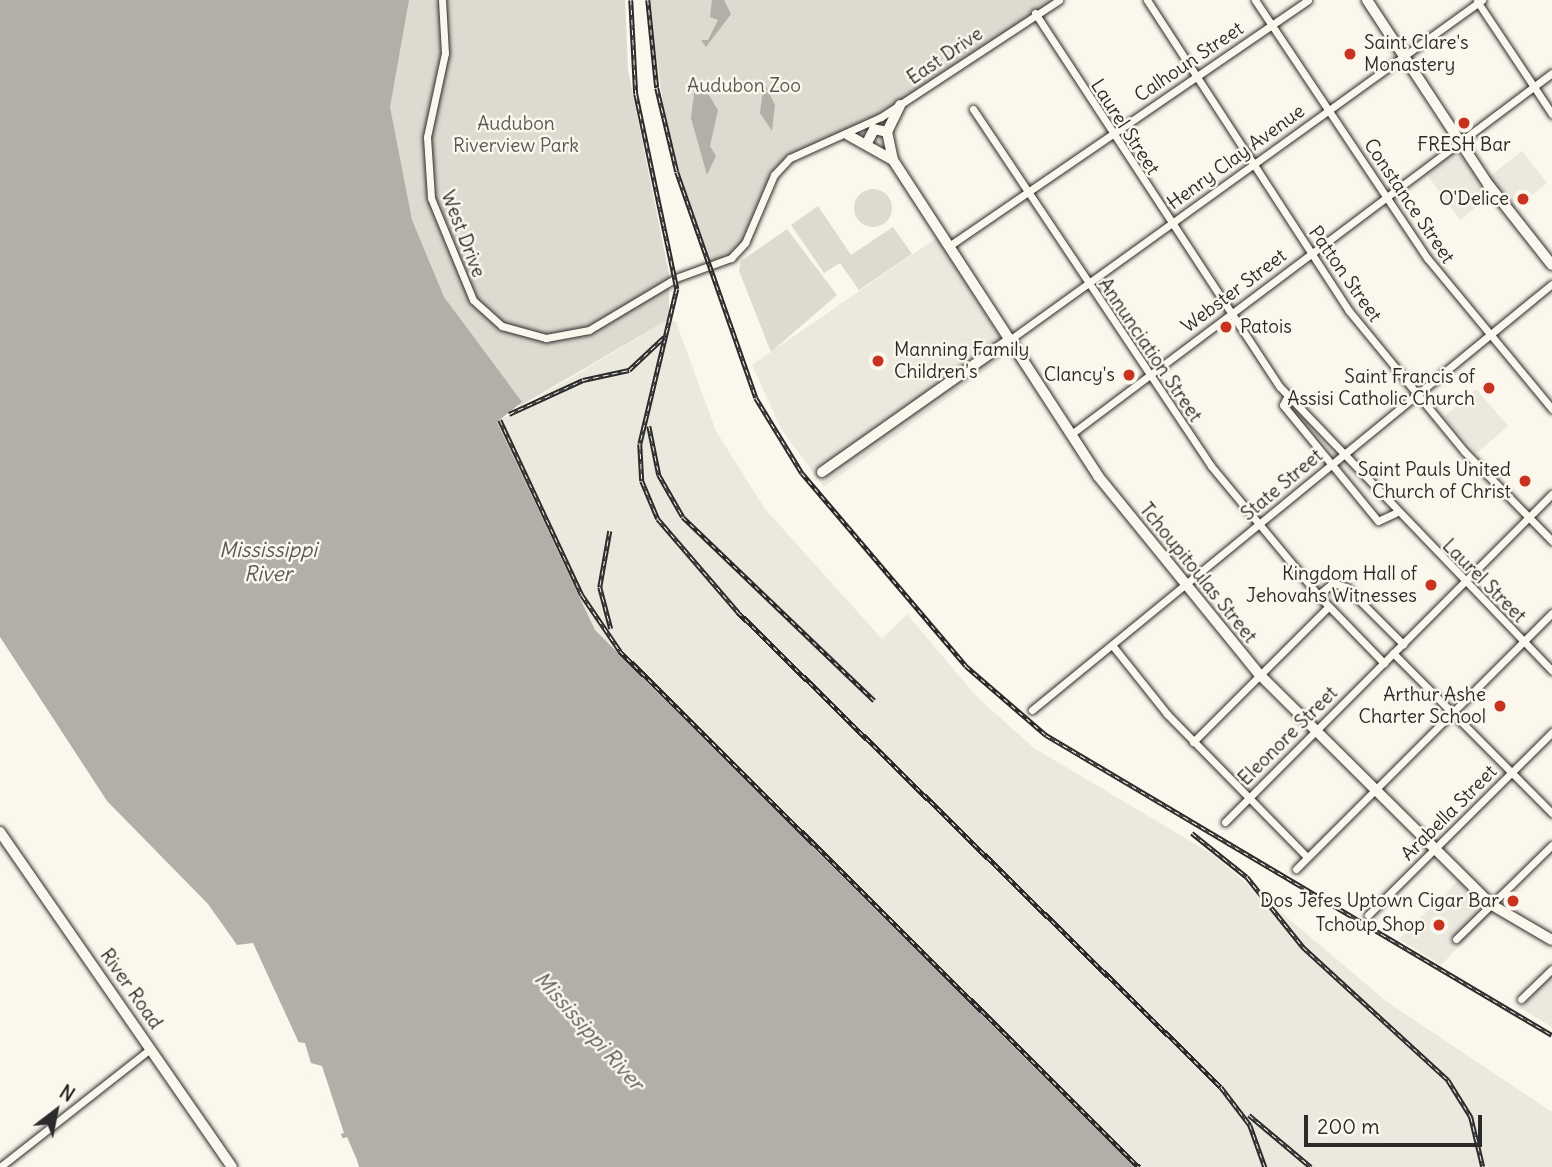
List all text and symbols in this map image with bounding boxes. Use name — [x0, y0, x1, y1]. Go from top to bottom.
street label: Calhoun Street — [1130, 17, 1248, 107]
street label: East Drive — [903, 22, 987, 90]
place label: Saint Clare's Monastery — [1364, 32, 1469, 76]
marker: Saint Clare's Monastery — [1342, 46, 1358, 62]
park label: Audubon Zoo — [687, 75, 801, 97]
street label: Laurel Street — [1086, 75, 1164, 179]
street label: Henry Clay Avenue — [1163, 99, 1309, 215]
park label: Audubon Riverview Park — [453, 113, 579, 157]
marker: FRESH Bar — [1456, 115, 1472, 131]
street label: Constance Street — [1359, 134, 1459, 268]
place label: FRESH Bar — [1417, 134, 1511, 156]
street label: West Drive — [436, 187, 490, 281]
place label: O'Delice — [1439, 188, 1509, 210]
marker: O'Delice — [1515, 191, 1531, 207]
street label: Patton Street — [1304, 222, 1386, 326]
street label: Webster Street — [1177, 244, 1291, 338]
street label: Annunciation Street — [1093, 274, 1207, 426]
place label: Patois — [1240, 316, 1292, 338]
marker: Patois — [1218, 319, 1234, 335]
place label: Manning Family Children's — [894, 339, 1029, 383]
marker: Manning Family Children's — [868, 351, 888, 371]
place label: Clancy's — [1044, 364, 1115, 386]
place label: Saint Francis of Assisi Catholic Church — [1287, 366, 1475, 410]
marker: Clancy's — [1121, 367, 1137, 383]
marker: Saint Francis of Assisi Catholic Church — [1481, 380, 1497, 396]
street label: State Street — [1237, 444, 1327, 526]
place label: Saint Pauls United Church of Christ — [1358, 459, 1511, 503]
marker: Saint Pauls United Church of Christ — [1517, 473, 1533, 489]
street label: Tchoupitoulas Street — [1135, 498, 1261, 648]
street label: Laurel Street — [1437, 534, 1531, 628]
water label: Mississippi River — [219, 537, 317, 587]
place label: Kingdom Hall of Jehovahs Witnesses — [1246, 563, 1417, 607]
marker: Kingdom Hall of Jehovahs Witnesses — [1423, 577, 1439, 593]
street label: Eleonore Street — [1234, 682, 1342, 790]
place label: Arthur Ashe Charter School — [1358, 684, 1486, 728]
marker: Arthur Ashe Charter School — [1492, 698, 1508, 714]
street label: Arabella Street — [1396, 760, 1502, 866]
place label: Dos Jefes Uptown Cigar Bar — [1260, 890, 1499, 912]
marker: Dos Jefes Uptown Cigar Bar — [1505, 893, 1521, 909]
place label: Tchoup Shop — [1316, 914, 1425, 936]
marker: Tchoup Shop — [1431, 917, 1447, 933]
street label: River Road — [95, 945, 167, 1033]
water label: Mississippi River — [529, 966, 649, 1096]
north arrow — [21, 1076, 91, 1146]
text: N — [55, 1080, 79, 1107]
scale bar — [1307, 1100, 1486, 1144]
text: 200 m — [1317, 1113, 1380, 1140]

